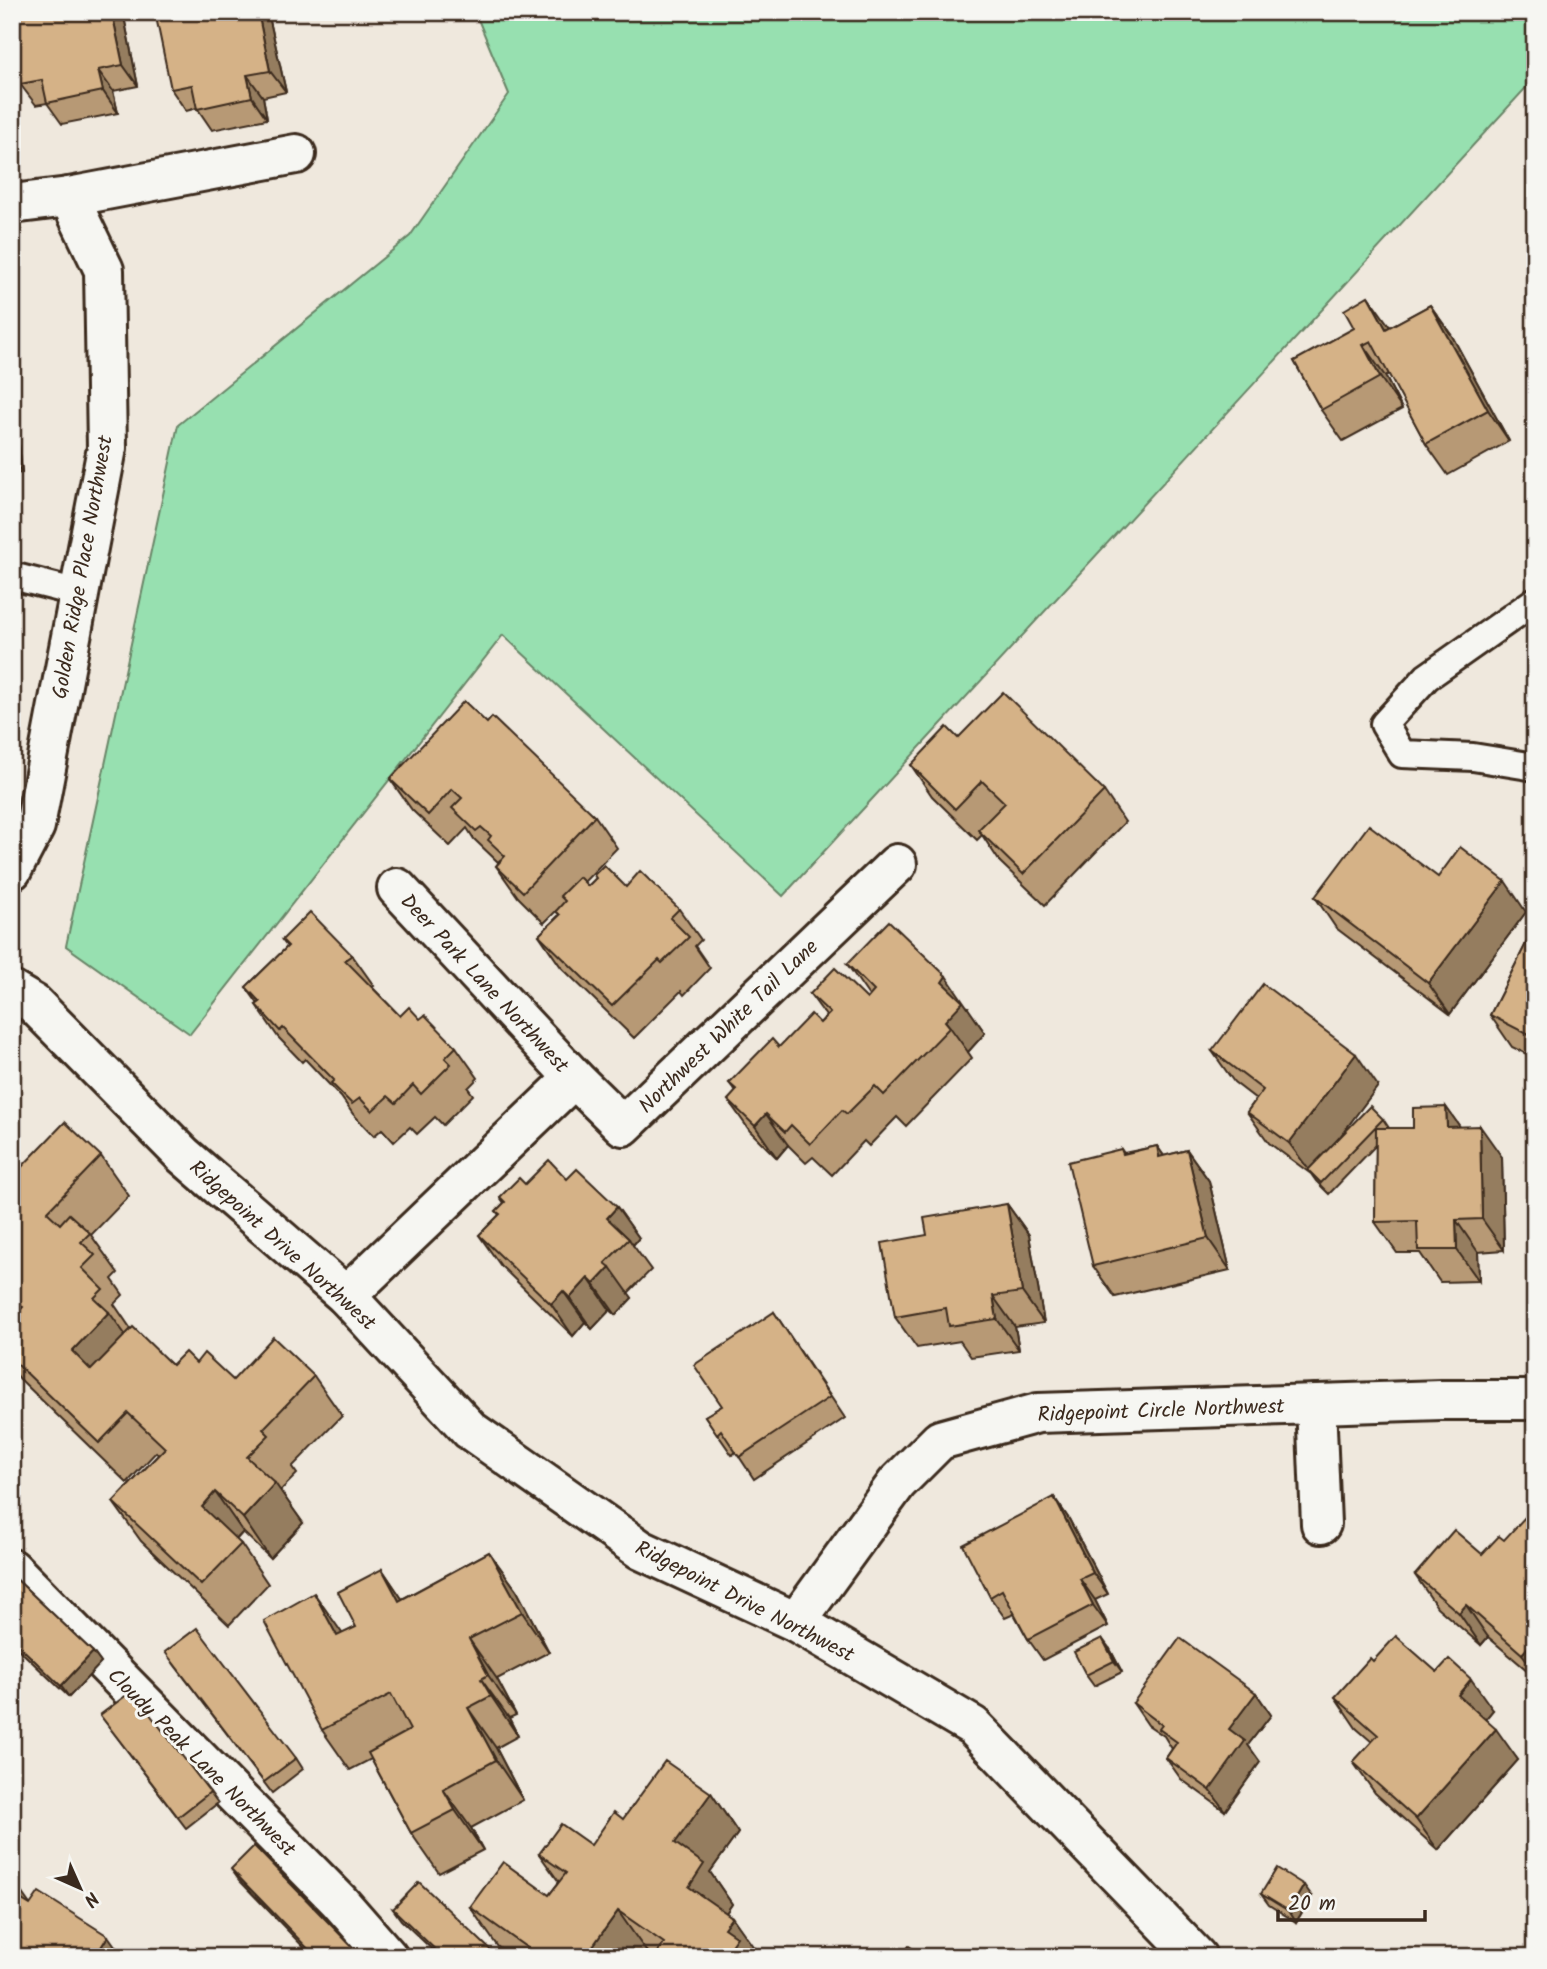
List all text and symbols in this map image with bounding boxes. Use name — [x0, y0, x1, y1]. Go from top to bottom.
street label: Golden Ridge Place Northwest — [44, 432, 123, 702]
street label: Deer Park Lane Northwest — [392, 887, 577, 1082]
street label: Northwest White Tail Lane — [631, 932, 827, 1122]
street label: Ridgepoint Drive Northwest — [181, 1153, 384, 1340]
street label: Ridgepoint Circle Northwest — [1037, 1391, 1286, 1432]
street label: Ridgepoint Drive Northwest — [629, 1533, 861, 1672]
street label: Cloudy Peak Lane Northwest — [99, 1661, 304, 1866]
north arrow — [46, 1854, 116, 1924]
scale bar — [1278, 1878, 1424, 1922]
text: N — [76, 1884, 105, 1913]
text: 20 m — [1288, 1888, 1336, 1921]

